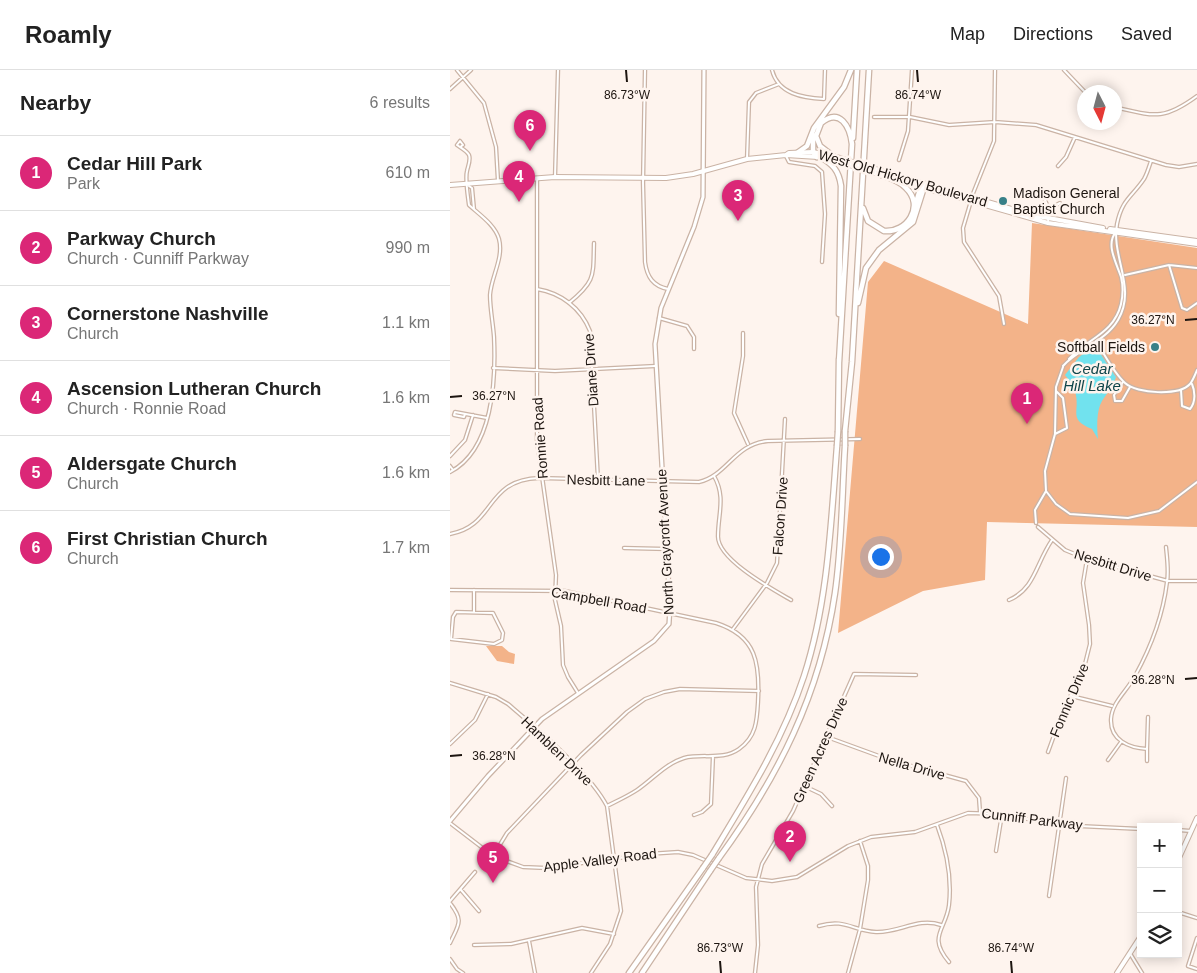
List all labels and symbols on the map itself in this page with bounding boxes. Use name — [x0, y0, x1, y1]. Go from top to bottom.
north arrow — [1077, 85, 1122, 130]
text: 86.73°W — [604, 88, 651, 102]
text: 86.74°W — [895, 88, 942, 102]
pin: 6 — [514, 110, 546, 151]
street label: West Old Hickory Boulevard — [817, 146, 989, 210]
pin: 4 — [503, 161, 535, 202]
pin: 3 — [722, 180, 754, 221]
place label: Madison General Baptist Church — [1013, 185, 1120, 217]
marker: Madison General Baptist Church — [997, 195, 1009, 207]
text: 36.27°N — [1131, 313, 1175, 327]
street label: Diane Drive — [580, 333, 602, 407]
place label: Softball Fields — [1057, 339, 1145, 355]
marker: Softball Fields — [1149, 341, 1161, 353]
water label: Cedar Hill Lake — [1063, 360, 1121, 394]
pin: 1 — [1011, 383, 1043, 424]
text: 36.27°N — [472, 389, 516, 403]
street label: Ronnie Road — [529, 397, 551, 479]
street label: North Graycroft Avenue — [653, 468, 677, 615]
street label: Nesbitt Lane — [567, 471, 646, 489]
street label: Falcon Drive — [769, 476, 791, 556]
your location — [868, 544, 894, 570]
street label: Nesbitt Drive — [1072, 546, 1154, 584]
street label: Campbell Road — [550, 584, 648, 616]
street label: Fonnic Drive — [1046, 661, 1092, 739]
text: 36.28°N — [1131, 673, 1175, 687]
street label: Green Acres Drive — [789, 694, 851, 805]
street label: Hamblen Drive — [518, 713, 596, 789]
text: 36.28°N — [472, 749, 516, 763]
street label: Nella Drive — [877, 749, 947, 783]
street label: Cunniff Parkway — [981, 805, 1083, 833]
pin: 2 — [774, 821, 806, 862]
pin: 5 — [477, 842, 509, 883]
street label: Apple Valley Road — [542, 845, 658, 875]
text: 86.73°W — [697, 941, 744, 955]
text: 86.74°W — [988, 941, 1035, 955]

